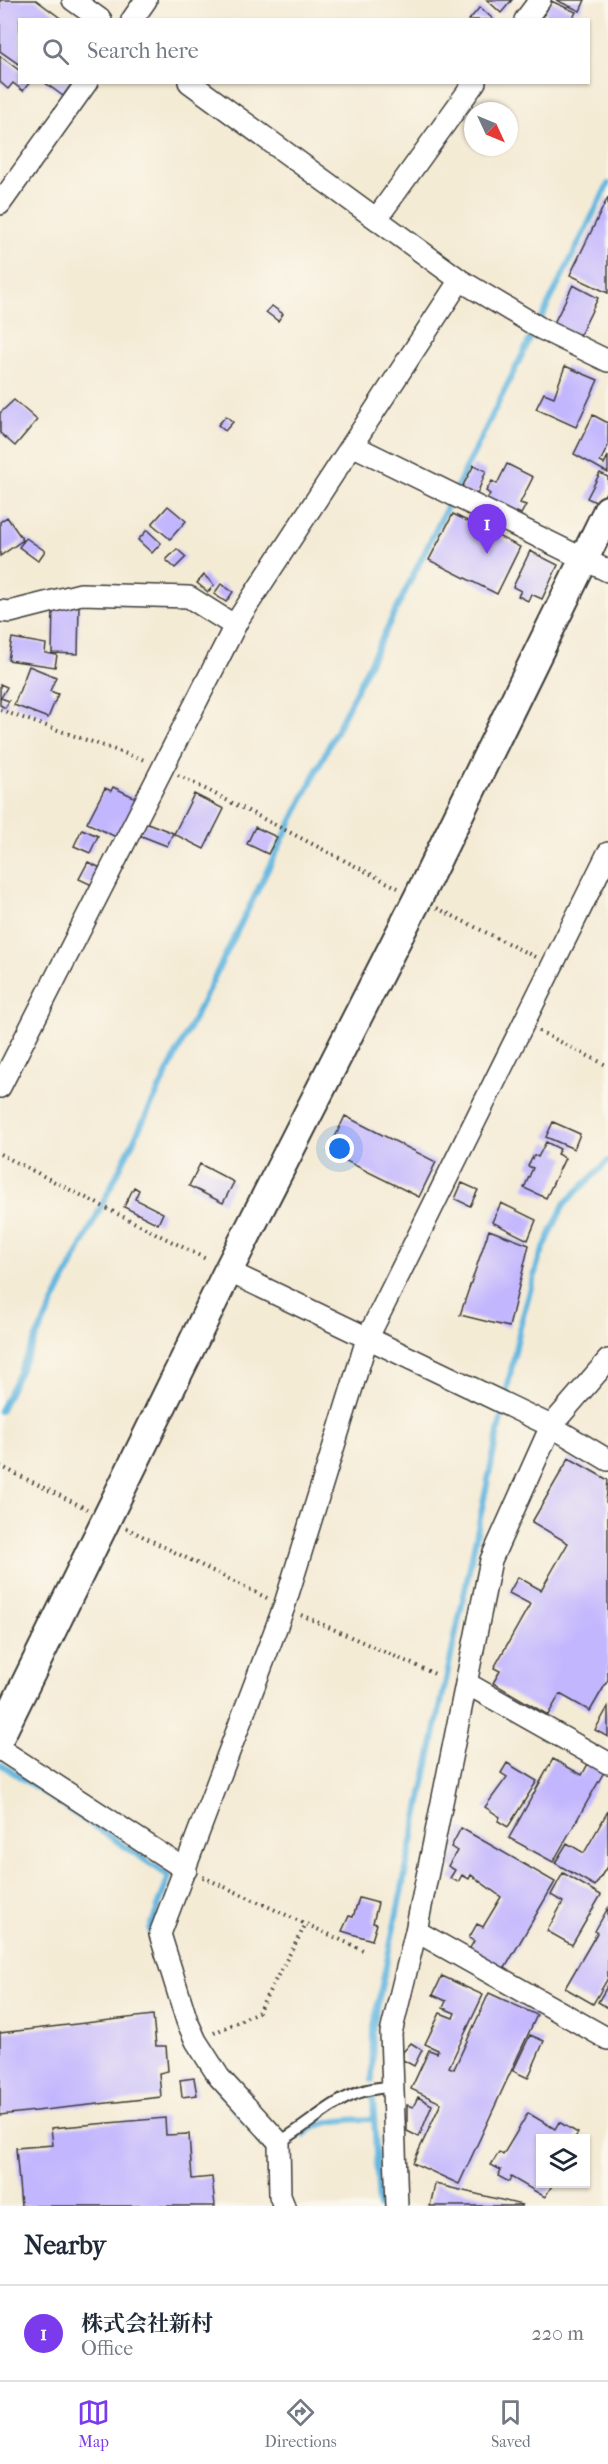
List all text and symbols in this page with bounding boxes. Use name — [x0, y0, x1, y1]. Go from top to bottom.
search box — [18, 18, 590, 84]
icon: search — [39, 35, 72, 68]
text: Search here — [87, 38, 199, 64]
north arrow — [464, 102, 518, 156]
pin: 1 — [468, 504, 506, 554]
your location — [325, 1134, 354, 1163]
map controls — [536, 2134, 590, 2188]
button: layers — [536, 2134, 590, 2188]
text: Nearby — [24, 2230, 106, 2261]
text: 株式会社新村 — [81, 2311, 213, 2337]
text: 1 — [40, 2322, 47, 2345]
text: 220 m — [531, 2322, 584, 2345]
text: Office — [81, 2337, 133, 2360]
tab: Map — [77, 2396, 110, 2451]
tab: Directions — [265, 2396, 337, 2451]
tab: Saved — [491, 2396, 531, 2451]

